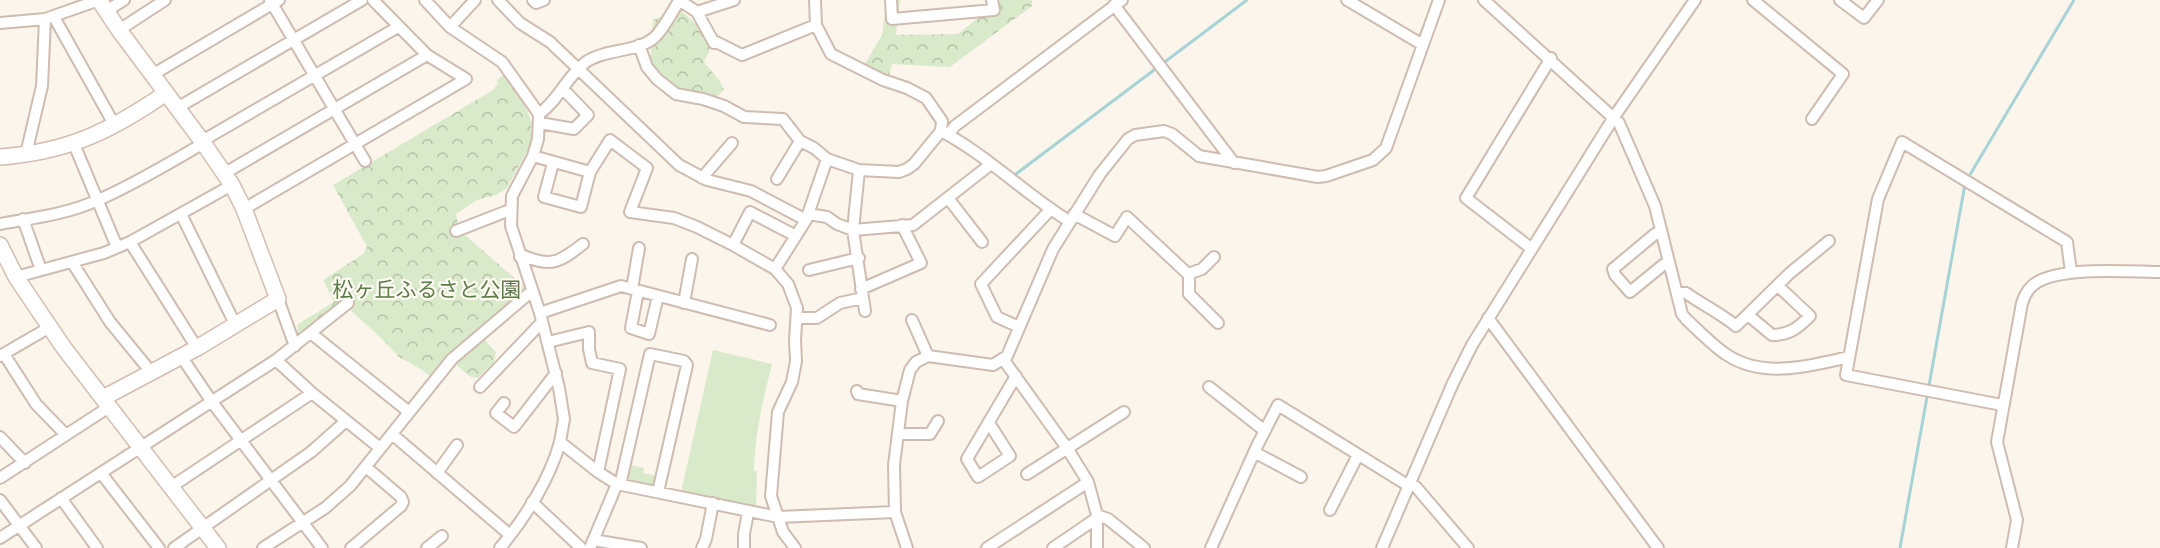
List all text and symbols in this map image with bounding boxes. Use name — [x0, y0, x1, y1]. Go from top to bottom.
park label: 松ヶ丘ふるさと公園 — [333, 277, 522, 303]

